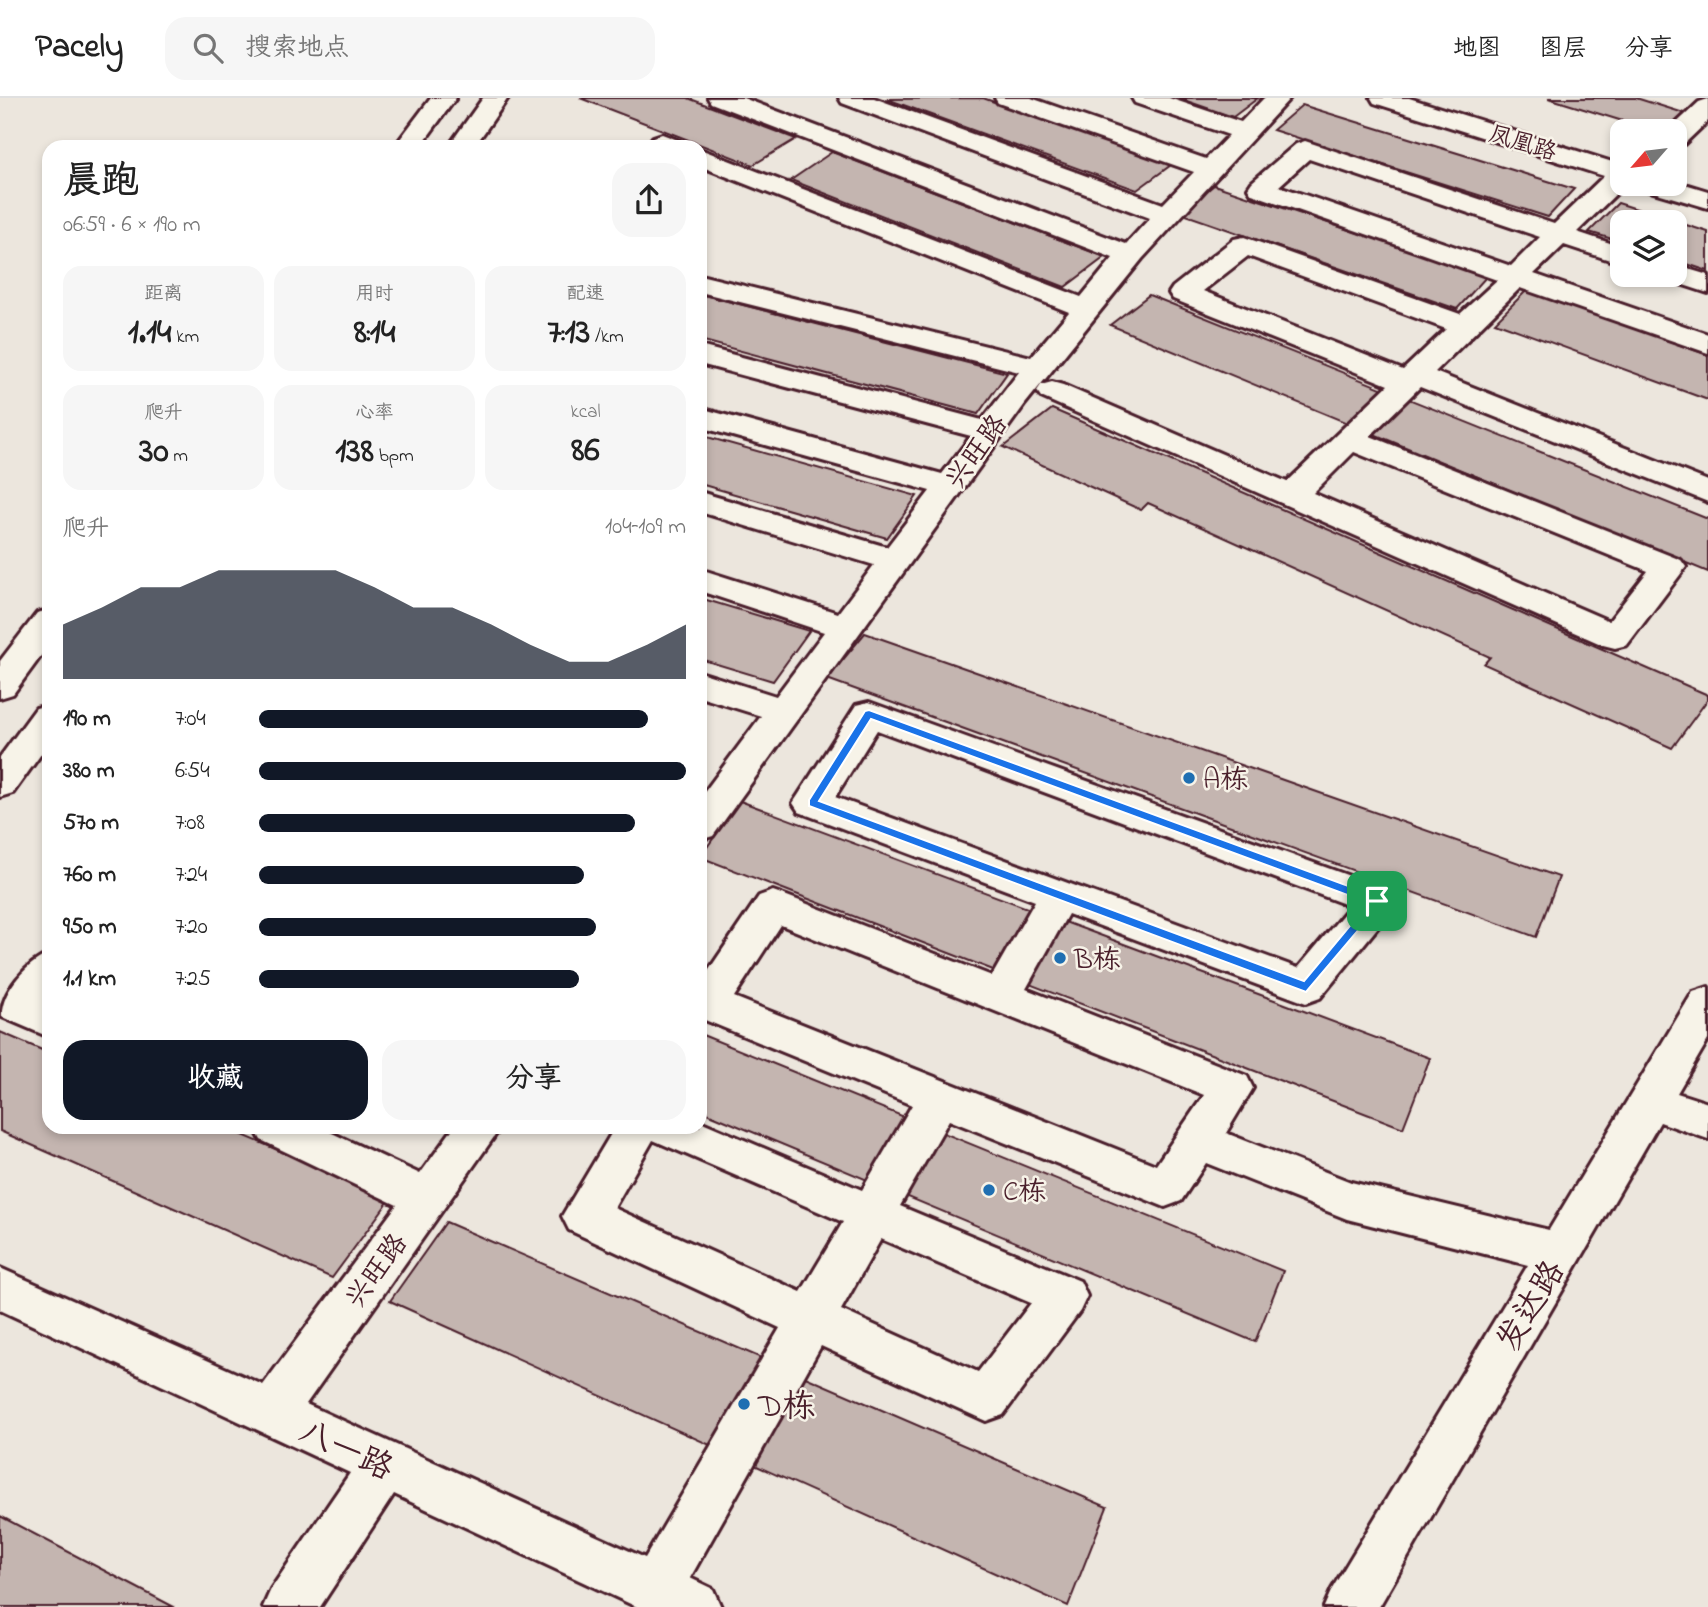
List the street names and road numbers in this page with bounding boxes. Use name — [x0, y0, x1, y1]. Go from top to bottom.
street label: 凤凰路 — [1484, 119, 1560, 170]
street label: 兴旺路 — [937, 407, 1019, 499]
street label: 兴旺路 — [337, 1226, 419, 1318]
street label: 发达路 — [1486, 1252, 1578, 1362]
street label: 八一路 — [290, 1409, 400, 1494]

